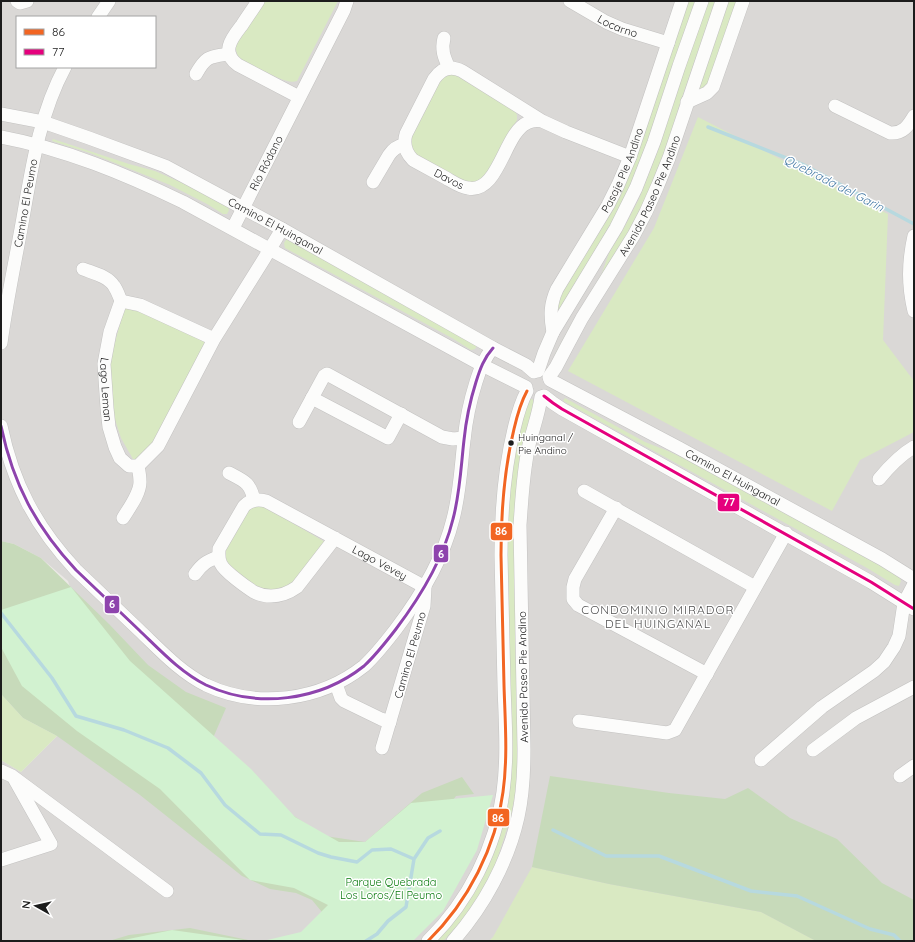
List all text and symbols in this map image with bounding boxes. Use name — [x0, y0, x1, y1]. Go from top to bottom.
street label: Locarno — [595, 12, 640, 40]
legend — [16, 16, 156, 68]
text: 86 — [52, 24, 65, 39]
text: 77 — [52, 44, 64, 59]
street label: Pasaje Pie Andino — [598, 126, 646, 215]
street label: Río Ródano — [246, 133, 286, 193]
street label: Avenida Paseo Pie Andino — [616, 133, 683, 259]
water label: Quebrada del Garin — [782, 151, 887, 215]
street label: Camino El Peumo — [11, 157, 41, 249]
street label: Davos — [432, 165, 466, 193]
street label: Camino El Huinganal — [226, 194, 325, 258]
street label: Lago Leman — [97, 357, 115, 422]
place label: Huinganal / Pie Andino — [518, 431, 574, 457]
marker: Huinganal / Pie Andino — [506, 438, 516, 448]
street label: Camino El Huinganal — [683, 446, 783, 509]
line badge: 77 — [717, 493, 740, 512]
text: 77 — [723, 495, 735, 509]
line badge: 86 — [490, 522, 513, 541]
text: 86 — [495, 524, 507, 538]
street label: Lago Vevey — [350, 542, 410, 583]
line badge: 6 — [433, 544, 449, 563]
text: 6 — [438, 547, 444, 561]
line badge: 6 — [104, 595, 120, 614]
text: 6 — [109, 597, 115, 611]
district label: CONDOMINIO MIRADOR DEL HUINGANAL — [581, 602, 735, 631]
street label: Camino El Peumo — [391, 610, 429, 700]
street label: Avenida Paseo Pie Andino — [515, 611, 531, 743]
line badge: 86 — [487, 808, 510, 827]
text: 86 — [492, 811, 504, 825]
park label: Parque Quebrada Los Loros/El Peumo — [340, 875, 442, 902]
north arrow — [16, 886, 56, 926]
text: N — [19, 900, 34, 910]

